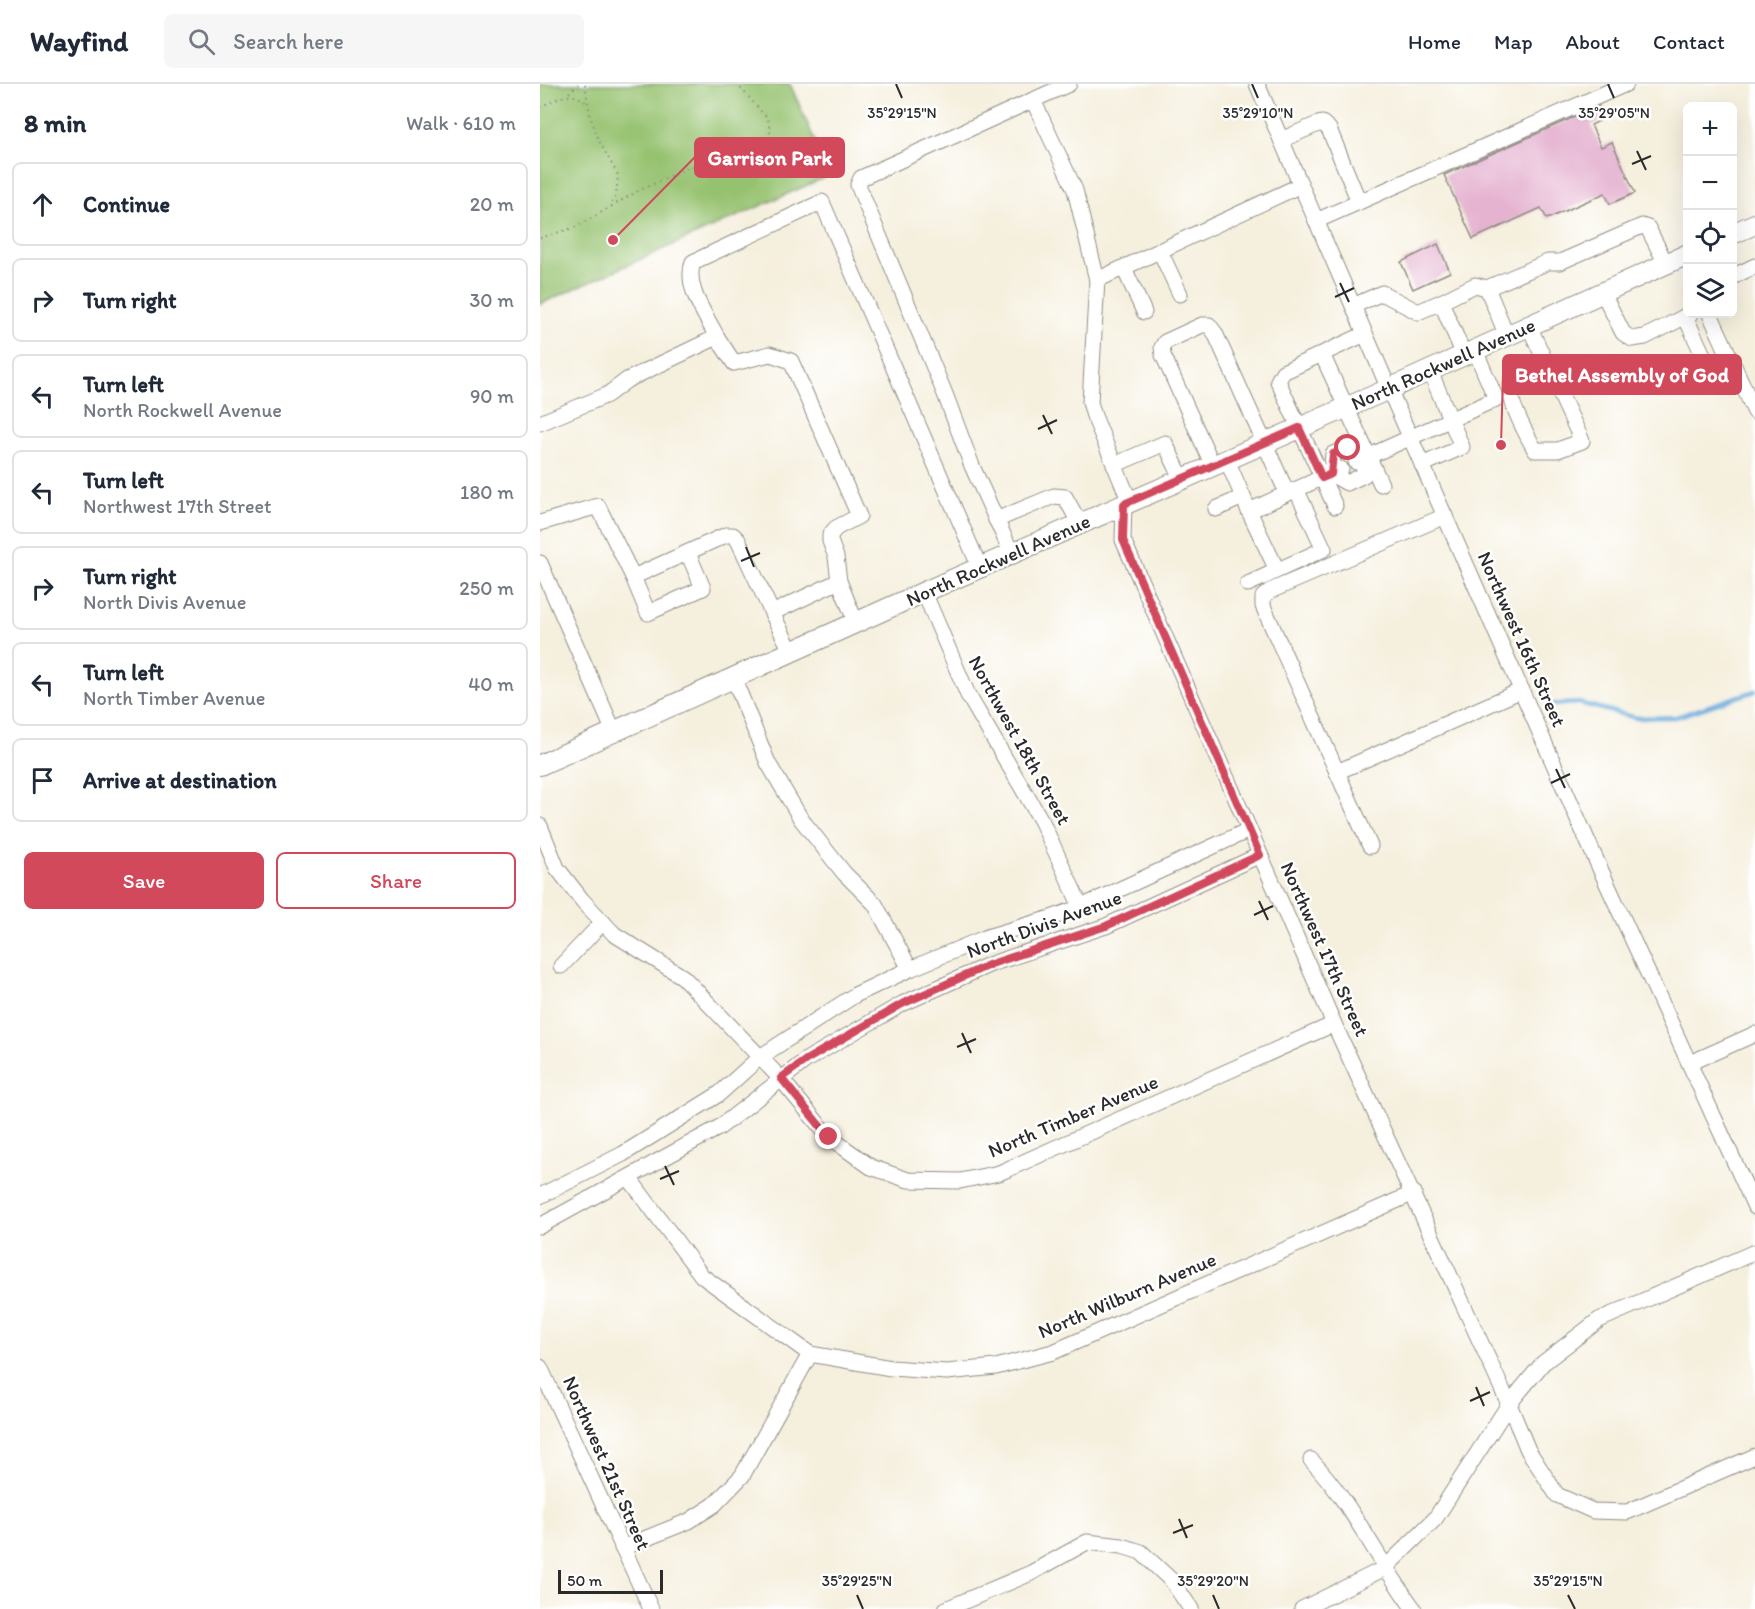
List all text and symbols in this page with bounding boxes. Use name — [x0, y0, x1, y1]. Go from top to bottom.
search box — [164, 14, 584, 68]
text: Wayfind — [30, 24, 128, 58]
icon: search — [185, 25, 218, 58]
text: Search here — [233, 28, 344, 55]
text: Home — [1408, 29, 1461, 54]
text: Map — [1494, 29, 1533, 54]
text: About — [1566, 29, 1620, 54]
text: Contact — [1653, 29, 1725, 54]
map controls — [1683, 102, 1737, 318]
button: + — [1683, 102, 1737, 156]
text: 35°29'15"N — [867, 104, 937, 122]
text: 35°29'10"N — [1223, 104, 1293, 122]
text: 35°29'05"N — [1578, 104, 1650, 122]
text: 8 min — [24, 107, 86, 139]
text: Walk · 610 m — [406, 111, 516, 135]
callout: Garrison Park — [695, 138, 844, 177]
text: Garrison Park — [708, 145, 834, 170]
button: − — [1683, 156, 1737, 210]
icon: ahead — [26, 188, 59, 221]
text: Continue — [83, 191, 170, 218]
text: 20 m — [470, 192, 514, 216]
button: locate — [1683, 210, 1737, 264]
button: layers — [1683, 264, 1737, 318]
icon: right — [26, 284, 59, 317]
text: Turn right — [83, 287, 177, 314]
text: 30 m — [469, 288, 514, 312]
street label: North Rockwell Avenue — [1347, 313, 1539, 415]
callout: Bethel Assembly of God — [1503, 355, 1741, 394]
text: Bethel Assembly of God — [1515, 362, 1730, 388]
text: Turn left — [83, 371, 164, 398]
icon: left — [26, 380, 59, 413]
text: 90 m — [470, 384, 514, 408]
text: North Rockwell Avenue — [83, 398, 282, 422]
route start — [1334, 434, 1360, 460]
text: Turn left — [83, 467, 164, 494]
icon: left — [26, 476, 59, 509]
text: 180 m — [460, 480, 514, 504]
text: Northwest 17th Street — [83, 494, 272, 518]
street label: North Rockwell Avenue — [902, 509, 1094, 611]
street label: Northwest 16th Street — [1473, 548, 1572, 731]
text: Turn right — [83, 563, 177, 590]
icon: right — [26, 572, 59, 605]
text: 250 m — [459, 576, 514, 600]
text: North Divis Avenue — [83, 590, 246, 614]
street label: Northwest 18th Street — [964, 651, 1077, 829]
text: Turn left — [83, 659, 164, 686]
icon: left — [26, 668, 59, 701]
text: 40 m — [468, 672, 514, 696]
text: North Timber Avenue — [83, 686, 265, 710]
icon: arrive — [26, 764, 59, 797]
text: Arrive at destination — [83, 767, 277, 794]
button: Save — [24, 852, 264, 909]
button: Share — [276, 852, 516, 909]
street label: Northwest 17th Street — [1276, 858, 1375, 1040]
street label: North Divis Avenue — [963, 885, 1125, 963]
street label: North Timber Avenue — [984, 1069, 1162, 1163]
route end — [815, 1123, 841, 1149]
street label: North Wilburn Avenue — [1034, 1247, 1220, 1343]
street label: Northwest 21st Street — [558, 1372, 656, 1554]
scale bar — [558, 1567, 663, 1594]
text: 50 m — [567, 1571, 602, 1590]
text: 35°29'25"N — [822, 1572, 892, 1590]
text: 35°29'20"N — [1177, 1572, 1249, 1590]
text: 35°29'15"N — [1533, 1572, 1603, 1590]

